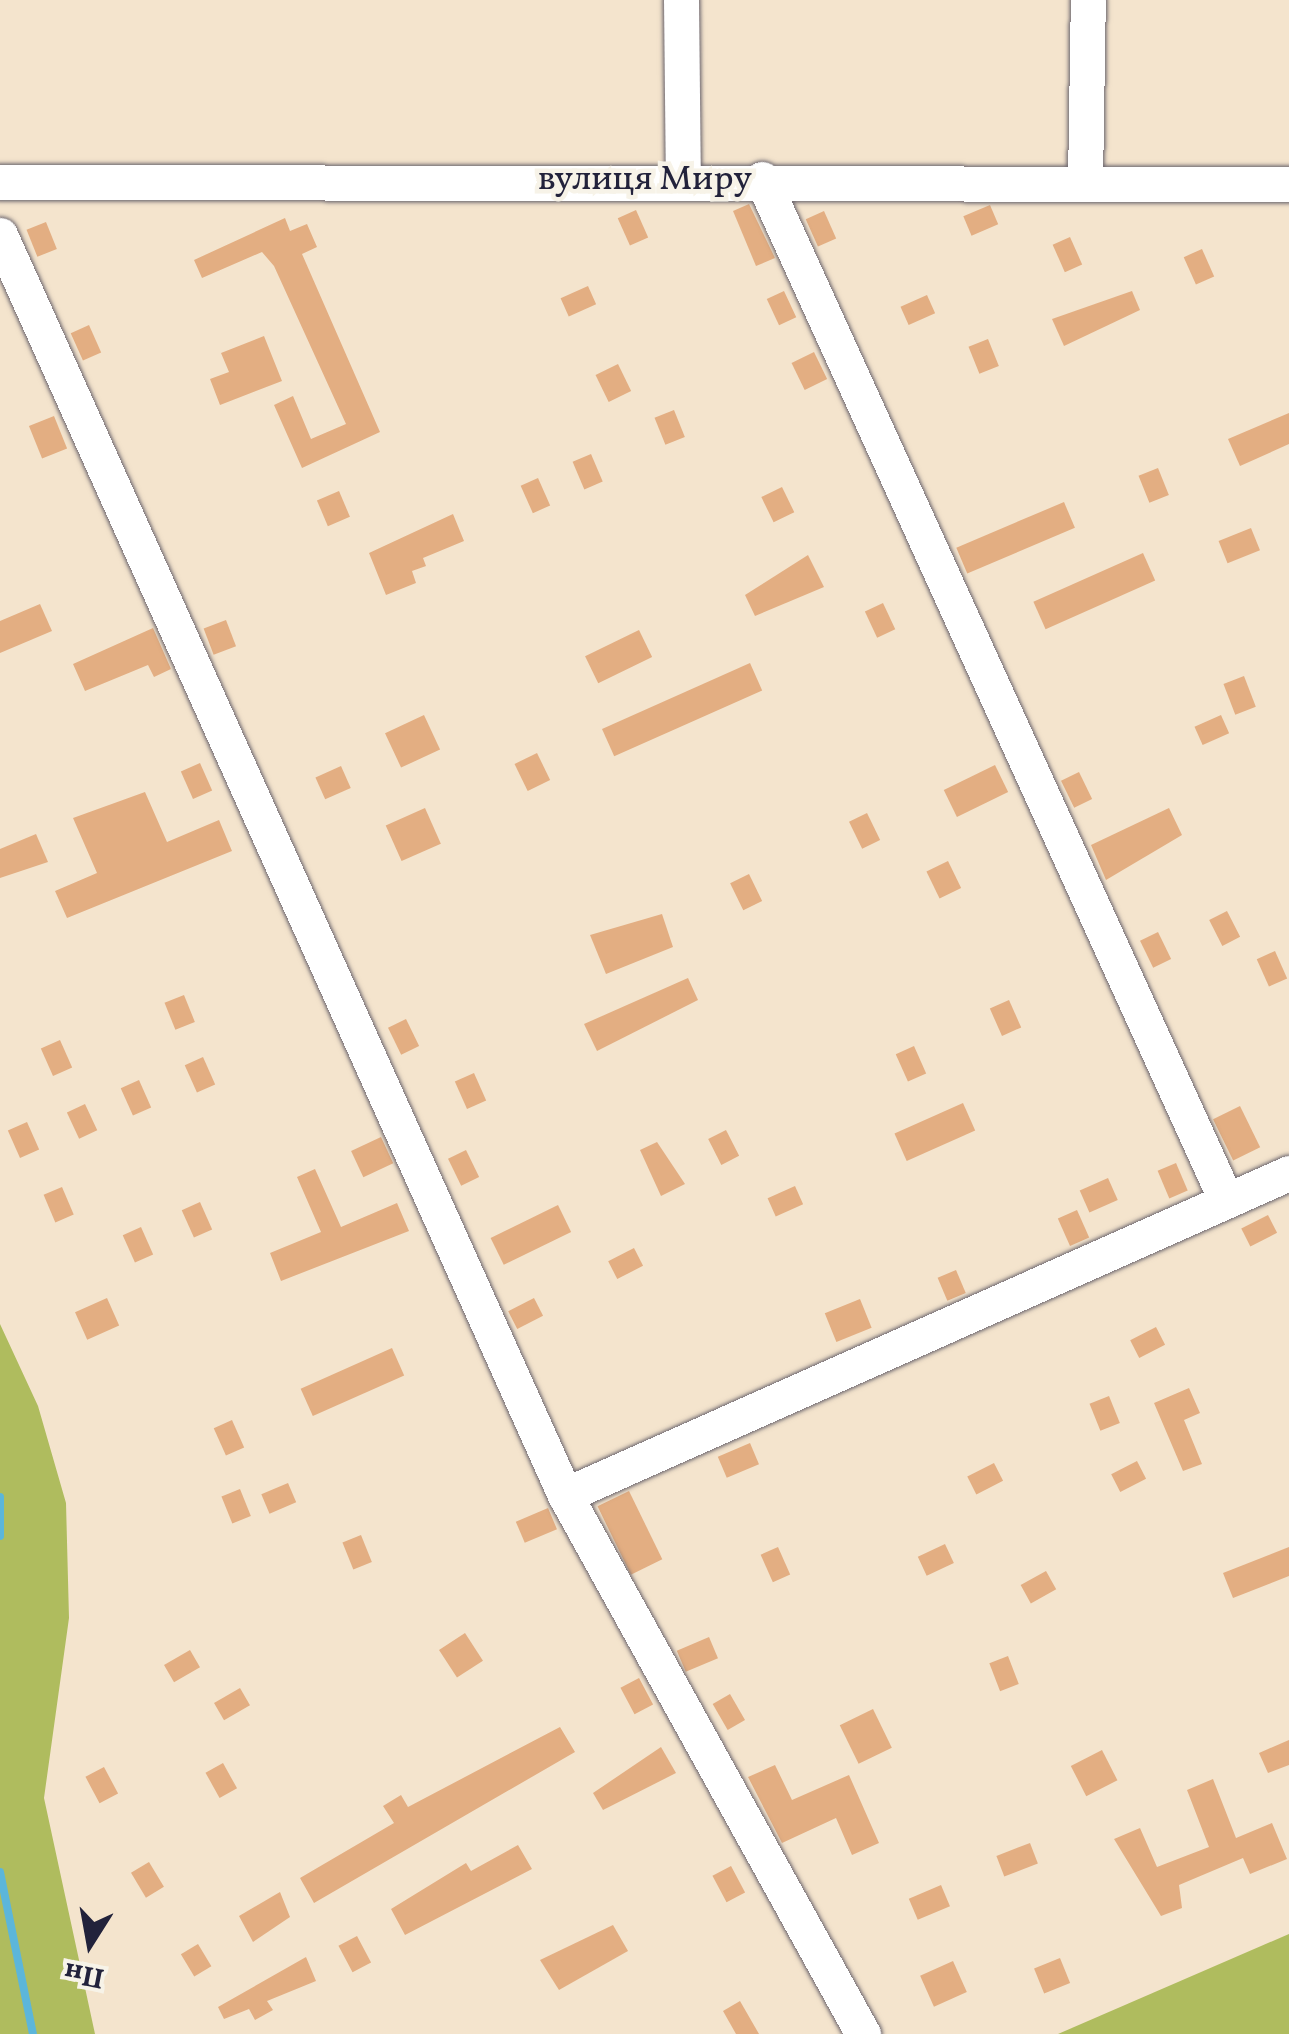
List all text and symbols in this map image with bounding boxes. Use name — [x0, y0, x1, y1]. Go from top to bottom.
street label: вулиця Миру — [538, 159, 752, 201]
north arrow — [40, 1894, 140, 1994]
text: Пн — [61, 1951, 107, 1997]

